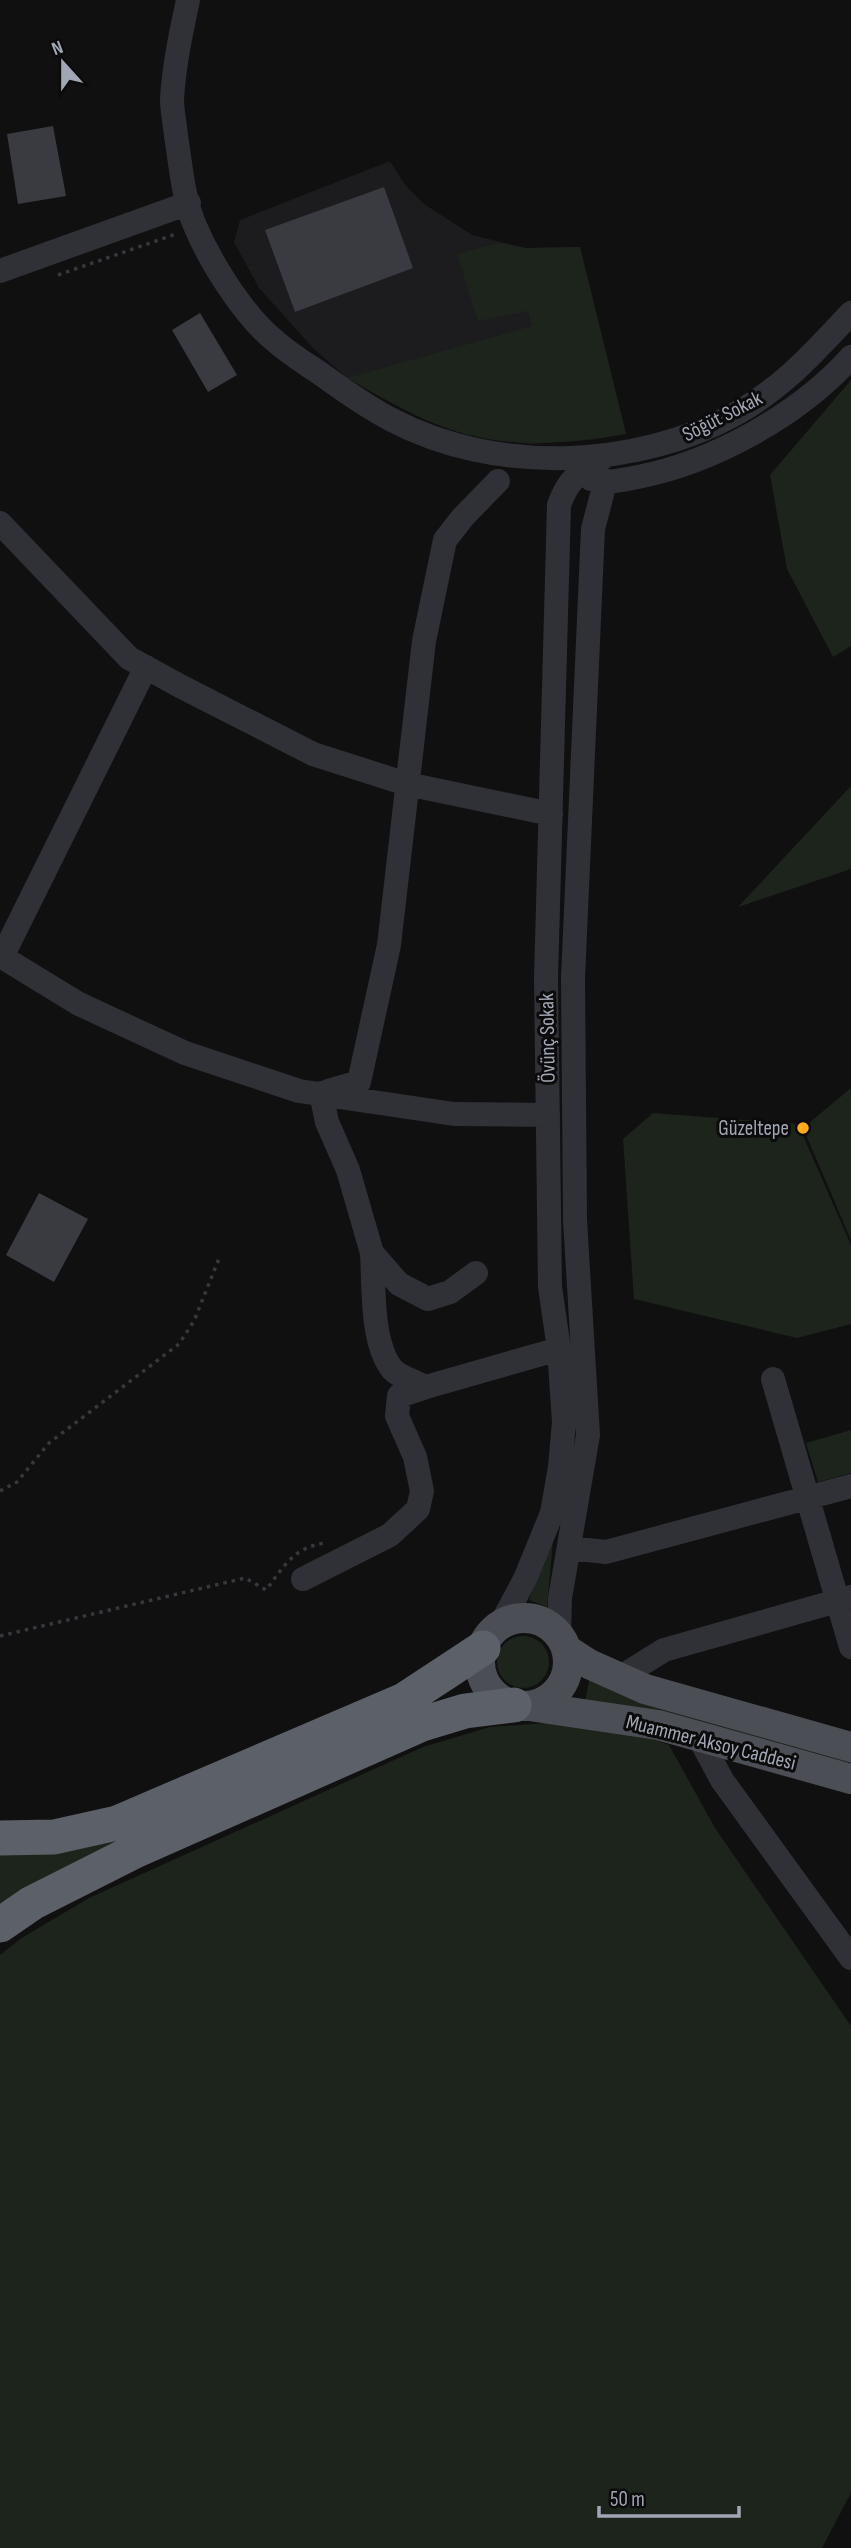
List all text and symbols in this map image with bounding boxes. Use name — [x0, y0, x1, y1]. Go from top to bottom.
north arrow — [28, 28, 98, 98]
text: N — [49, 36, 66, 61]
street label: Söğüt Sokak — [678, 386, 766, 447]
street label: Övünç Sokak — [534, 993, 561, 1083]
place label: Güzeltepe — [718, 1116, 789, 1141]
marker: Güzeltepe — [795, 1120, 811, 1136]
street label: Muammer Aksoy Caddesi — [623, 1709, 798, 1776]
scale bar — [599, 2474, 739, 2518]
text: 50 m — [610, 2487, 645, 2512]

